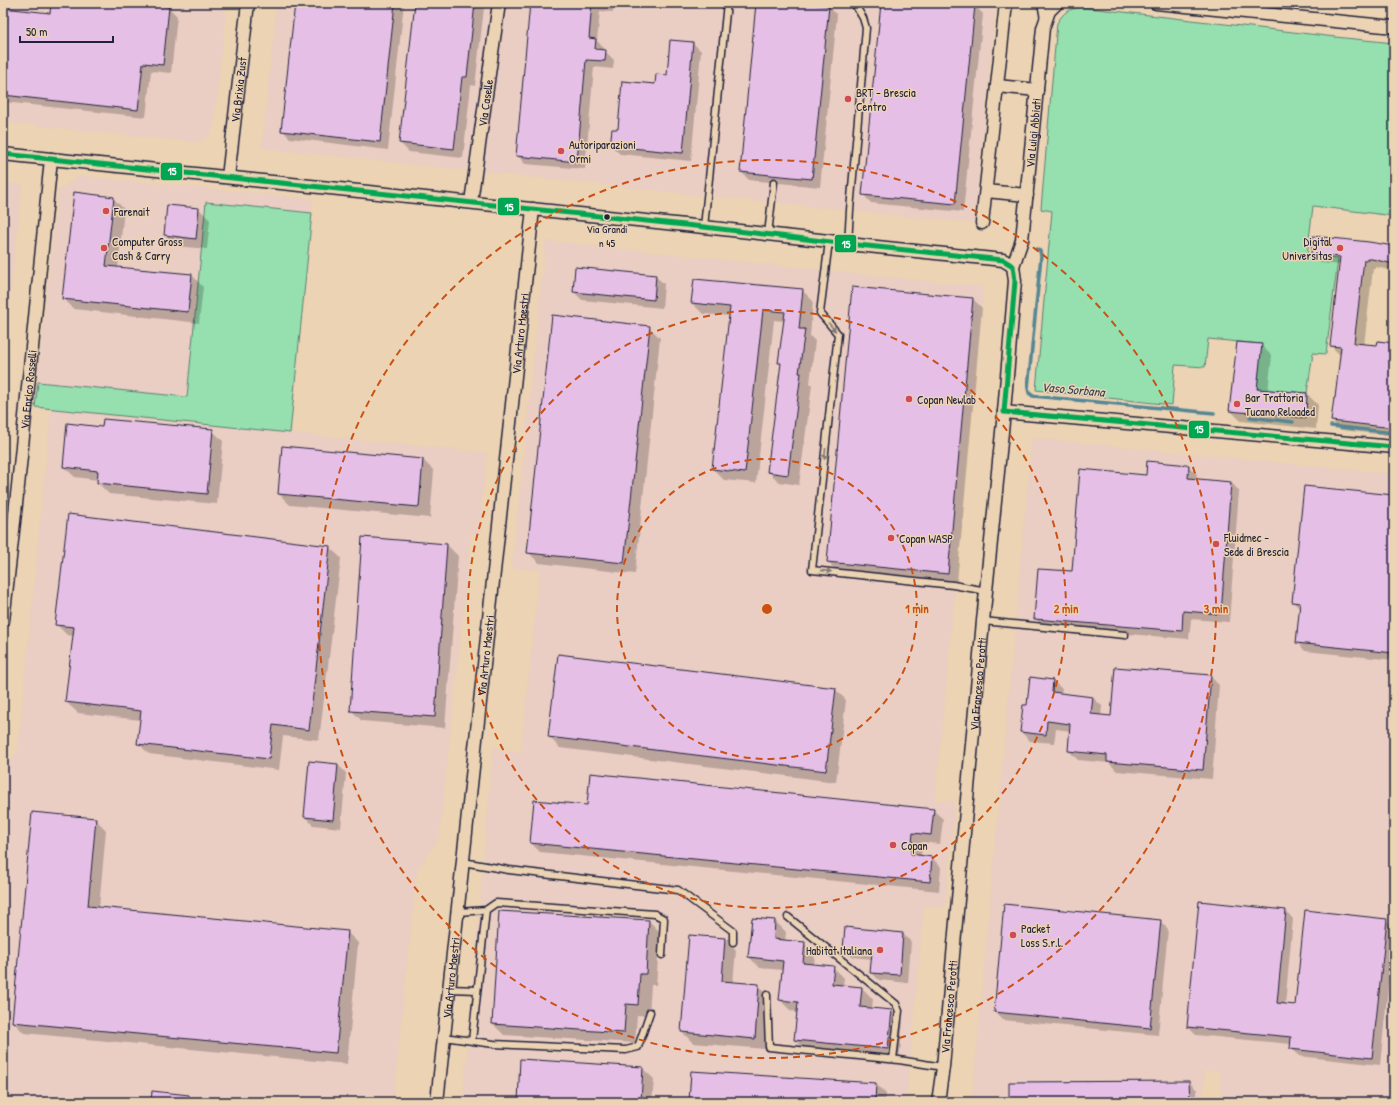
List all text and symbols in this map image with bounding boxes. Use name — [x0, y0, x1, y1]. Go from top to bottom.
scale bar — [20, 18, 113, 44]
text: 50 m — [26, 23, 47, 40]
street label: Via Brixia Zust — [226, 55, 250, 123]
street label: Via Caselle — [473, 78, 497, 128]
place label: BRT - Brescia Centro — [856, 84, 916, 115]
marker: BRT - Brescia Centro — [843, 94, 853, 104]
street label: Via Luigi Abbiati — [1021, 97, 1045, 168]
place label: Autoriparazioni Ormi — [569, 136, 636, 167]
marker: Autoriparazioni Ormi — [556, 146, 566, 156]
line badge: 15 — [160, 162, 183, 181]
text: 15 — [168, 164, 177, 178]
line badge: 15 — [497, 197, 520, 216]
text: 15 — [505, 200, 514, 214]
place label: Farenait — [113, 203, 150, 220]
marker: Farenait — [101, 206, 111, 216]
marker: Via Grandi n 45 — [602, 212, 612, 222]
place label: Via Grandi n 45 — [586, 222, 628, 250]
place label: Computer Gross Cash & Carry — [112, 233, 183, 264]
place label: Digital Universitas — [1282, 233, 1333, 264]
line badge: 15 — [834, 234, 857, 253]
text: 15 — [842, 237, 851, 251]
marker: Computer Gross Cash & Carry — [99, 243, 109, 253]
marker: Digital Universitas — [1335, 243, 1345, 253]
street label: Via Arturo Maestri — [507, 292, 532, 375]
one-way arrow — [827, 321, 836, 332]
street label: Via Enrico Rosselli — [15, 349, 40, 430]
water label: Vaso Sorbana — [1041, 377, 1107, 401]
place label: Bar Trattoria Tucano Reloaded — [1245, 389, 1315, 420]
place label: Copan Newlab — [917, 391, 976, 408]
marker: Copan Newlab — [904, 394, 914, 404]
marker: Bar Trattoria Tucano Reloaded — [1232, 399, 1242, 409]
line badge: 15 — [1188, 420, 1210, 439]
text: 15 — [1195, 422, 1204, 436]
one-way arrow — [822, 448, 828, 460]
place label: Fluidmec - Sede di Brescia — [1223, 529, 1289, 560]
place label: Copan WASP — [899, 530, 953, 547]
marker: Copan WASP — [886, 533, 896, 543]
marker: Fluidmec - Sede di Brescia — [1211, 539, 1221, 549]
one-way arrow — [819, 568, 832, 575]
text: 1 min — [905, 600, 929, 617]
text: 2 min — [1054, 600, 1079, 617]
text: 3 min — [1204, 600, 1229, 617]
centre of rings — [760, 602, 774, 616]
street label: Via Arturo Maestri — [472, 614, 498, 697]
street label: Via Francesco Perotti — [965, 637, 990, 731]
place label: Copan — [901, 837, 928, 854]
marker: Copan — [888, 840, 898, 850]
place label: Packet Loss S.r.l. — [1021, 920, 1063, 951]
marker: Packet Loss S.r.l. — [1008, 930, 1018, 940]
street label: Via Arturo Maestri — [438, 936, 463, 1019]
place label: Habitat Italiana — [806, 942, 872, 959]
marker: Habitat Italiana — [875, 945, 885, 955]
street label: Via Francesco Perotti — [936, 959, 961, 1054]

